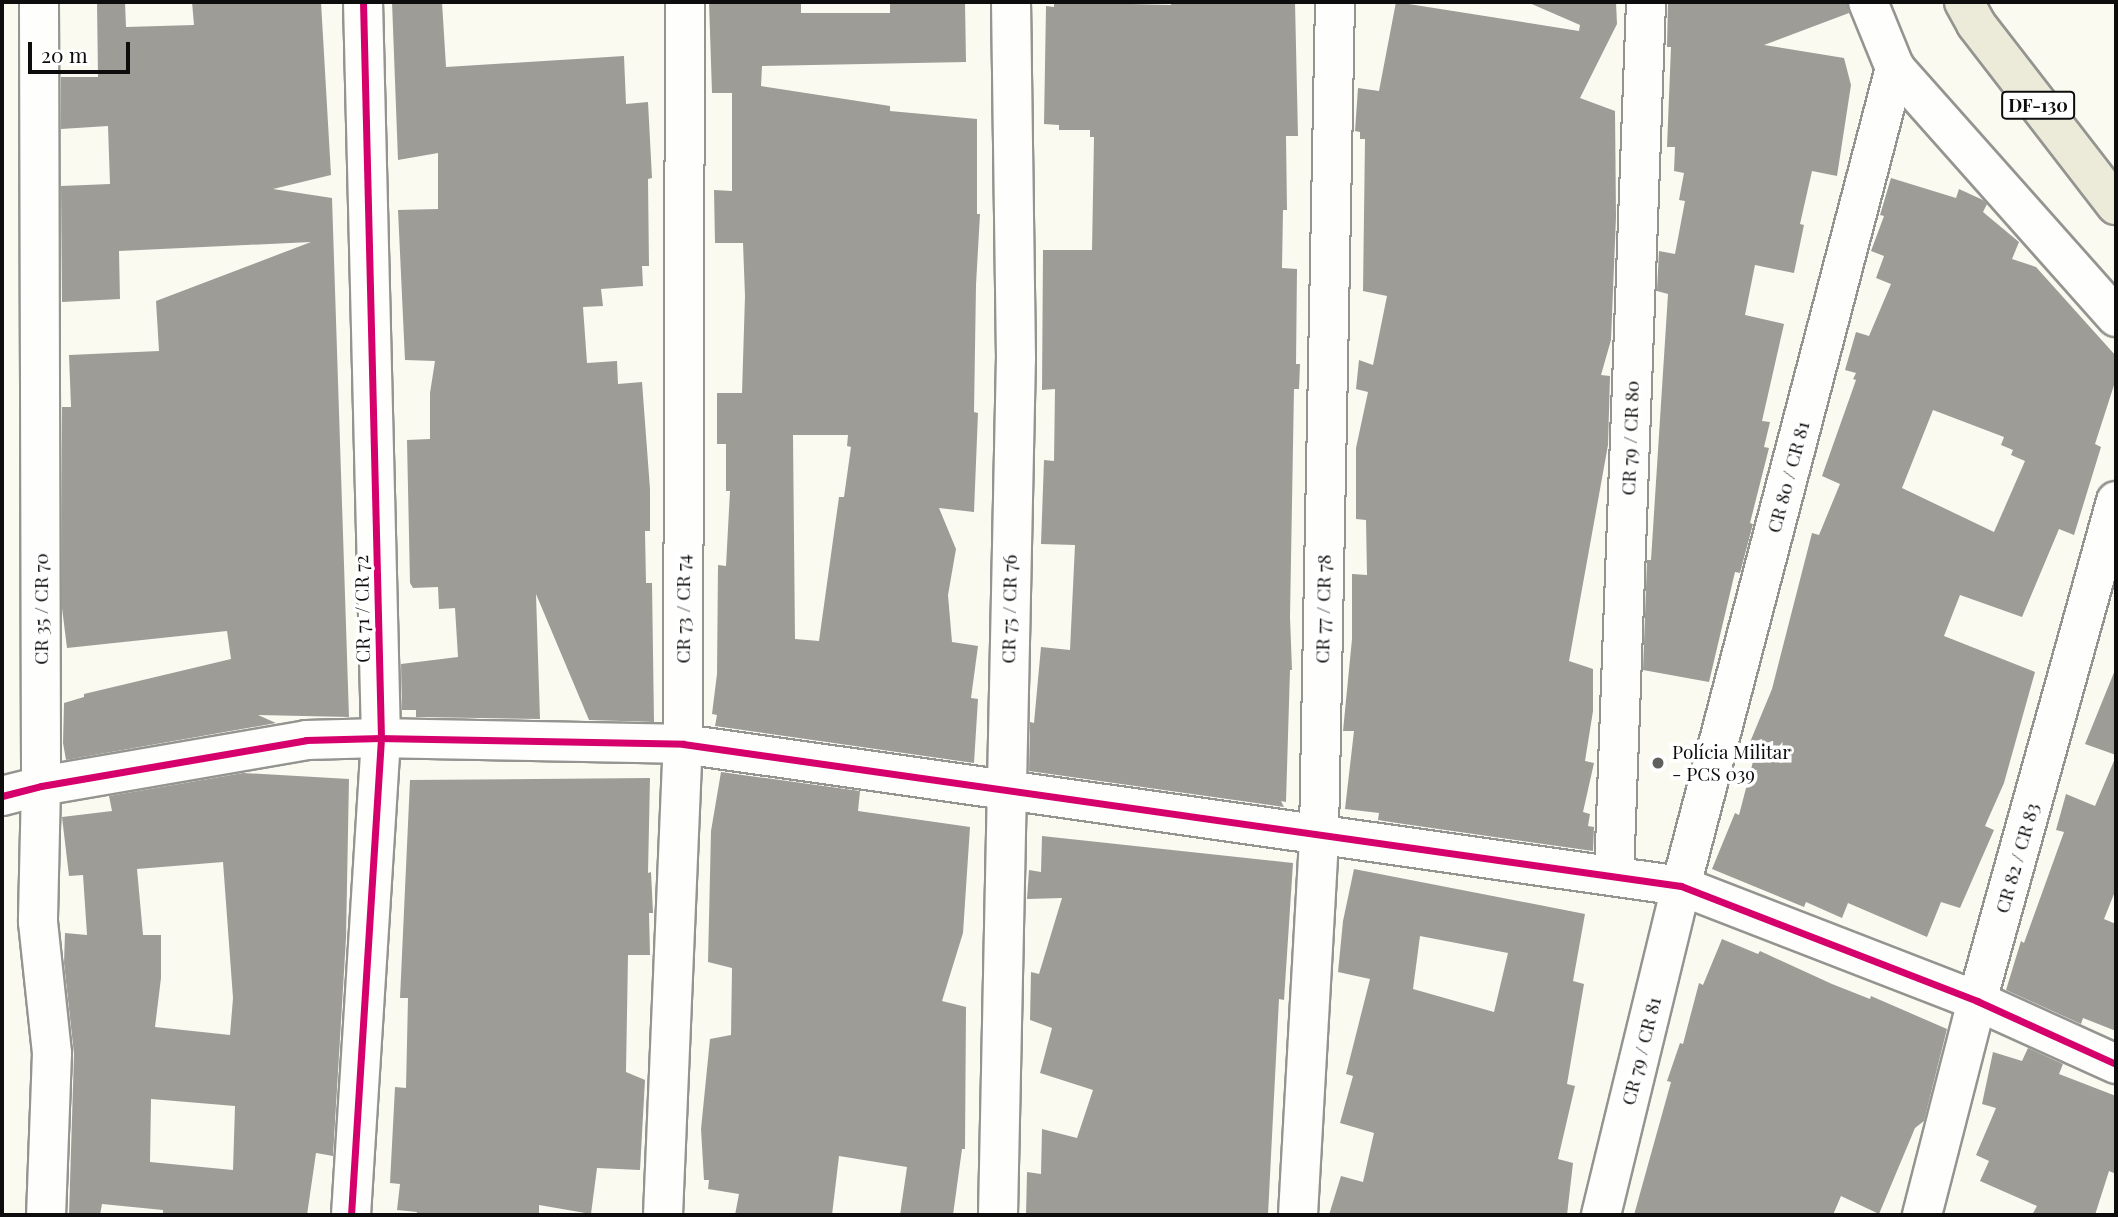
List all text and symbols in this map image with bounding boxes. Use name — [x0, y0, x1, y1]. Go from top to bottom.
scale bar — [32, 28, 133, 72]
text: 20 m — [41, 40, 88, 68]
road number: DF-130 — [2000, 90, 2076, 120]
street label: CR 79 / CR 80 — [1617, 380, 1643, 496]
street label: CR 80 / CR 81 — [1762, 419, 1814, 535]
street label: CR 35 / CR 70 — [30, 553, 52, 665]
street label: CR 73 / CR 74 — [672, 554, 694, 664]
street label: CR 75 / CR 76 — [997, 554, 1021, 664]
street label: CR 77 / CR 78 — [1311, 554, 1335, 664]
street label: CR 71 / CR 72 — [350, 555, 374, 663]
place label: Polícia Militar - PCS 039 — [1672, 741, 1791, 785]
marker: Polícia Militar - PCS 039 — [1650, 755, 1666, 771]
street label: CR 82 / CR 83 — [1990, 800, 2044, 916]
street label: CR 79 / CR 81 — [1617, 994, 1665, 1108]

